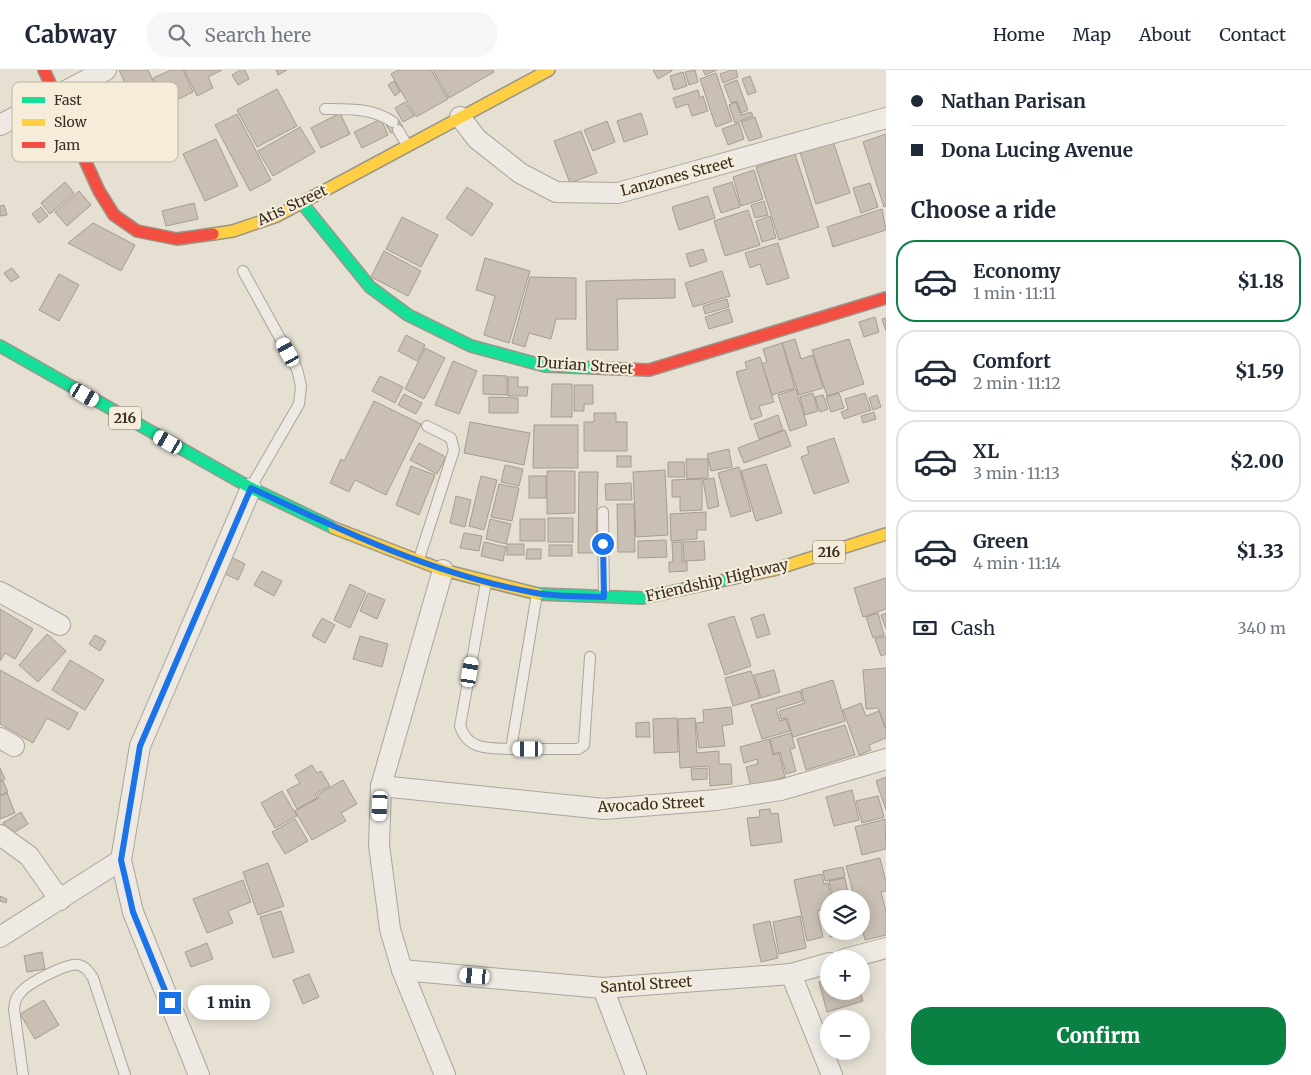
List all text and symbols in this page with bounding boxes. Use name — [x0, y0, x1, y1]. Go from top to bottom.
search box — [147, 12, 497, 57]
text: Cabway — [25, 19, 117, 50]
icon: search — [165, 21, 193, 49]
text: Search here — [205, 23, 311, 47]
text: Home — [993, 23, 1045, 46]
text: Map — [1073, 23, 1111, 46]
text: About — [1139, 23, 1191, 46]
text: Contact — [1219, 23, 1286, 46]
legend — [12, 82, 178, 162]
text: Nathan Parisan — [941, 89, 1086, 113]
text: Fast — [54, 91, 82, 109]
text: Slow — [54, 113, 87, 131]
text: Jam — [53, 136, 80, 154]
text: Dona Lucing Avenue — [941, 138, 1133, 162]
street label: Lanzones Street — [618, 152, 736, 200]
street label: Atis Street — [253, 180, 330, 230]
text: Choose a ride — [911, 196, 1056, 224]
icon: car — [913, 259, 958, 304]
text: Economy — [973, 259, 1061, 283]
text: $1.18 — [1237, 269, 1284, 293]
text: 1 min · 11:11 — [973, 283, 1056, 303]
car — [274, 335, 301, 369]
icon: car — [913, 349, 958, 394]
text: Comfort — [973, 349, 1051, 373]
street label: Durian Street — [536, 352, 634, 378]
text: $1.59 — [1235, 359, 1284, 383]
text: 2 min · 11:12 — [973, 373, 1061, 393]
car — [68, 381, 101, 409]
road number: 216 — [109, 406, 141, 429]
car — [151, 428, 184, 456]
icon: car — [913, 439, 958, 484]
text: XL — [973, 439, 999, 463]
text: $2.00 — [1230, 449, 1284, 473]
text: 3 min · 11:13 — [973, 463, 1060, 483]
icon: car — [913, 529, 958, 574]
text: Green — [973, 529, 1029, 553]
route start — [592, 533, 614, 555]
text: $1.33 — [1236, 539, 1284, 563]
road number: 216 — [813, 541, 845, 564]
text: 4 min · 11:14 — [973, 553, 1061, 573]
street label: Friendship Highway — [644, 554, 791, 606]
icon: cash — [911, 614, 939, 642]
text: Cash — [951, 616, 995, 640]
text: 340 m — [1237, 618, 1286, 638]
car — [460, 656, 479, 688]
car — [513, 742, 543, 757]
car — [371, 791, 388, 821]
street label: Avocado Street — [596, 792, 705, 816]
map controls — [820, 890, 870, 1060]
button: layers — [820, 890, 870, 940]
button: + — [820, 950, 870, 1000]
car — [459, 967, 490, 985]
street label: Santol Street — [599, 971, 693, 997]
callout: 1 min — [188, 986, 270, 1020]
route end — [159, 992, 181, 1014]
text: 1 min — [207, 992, 251, 1012]
button: Confirm — [911, 1007, 1286, 1065]
button: − — [820, 1010, 870, 1060]

